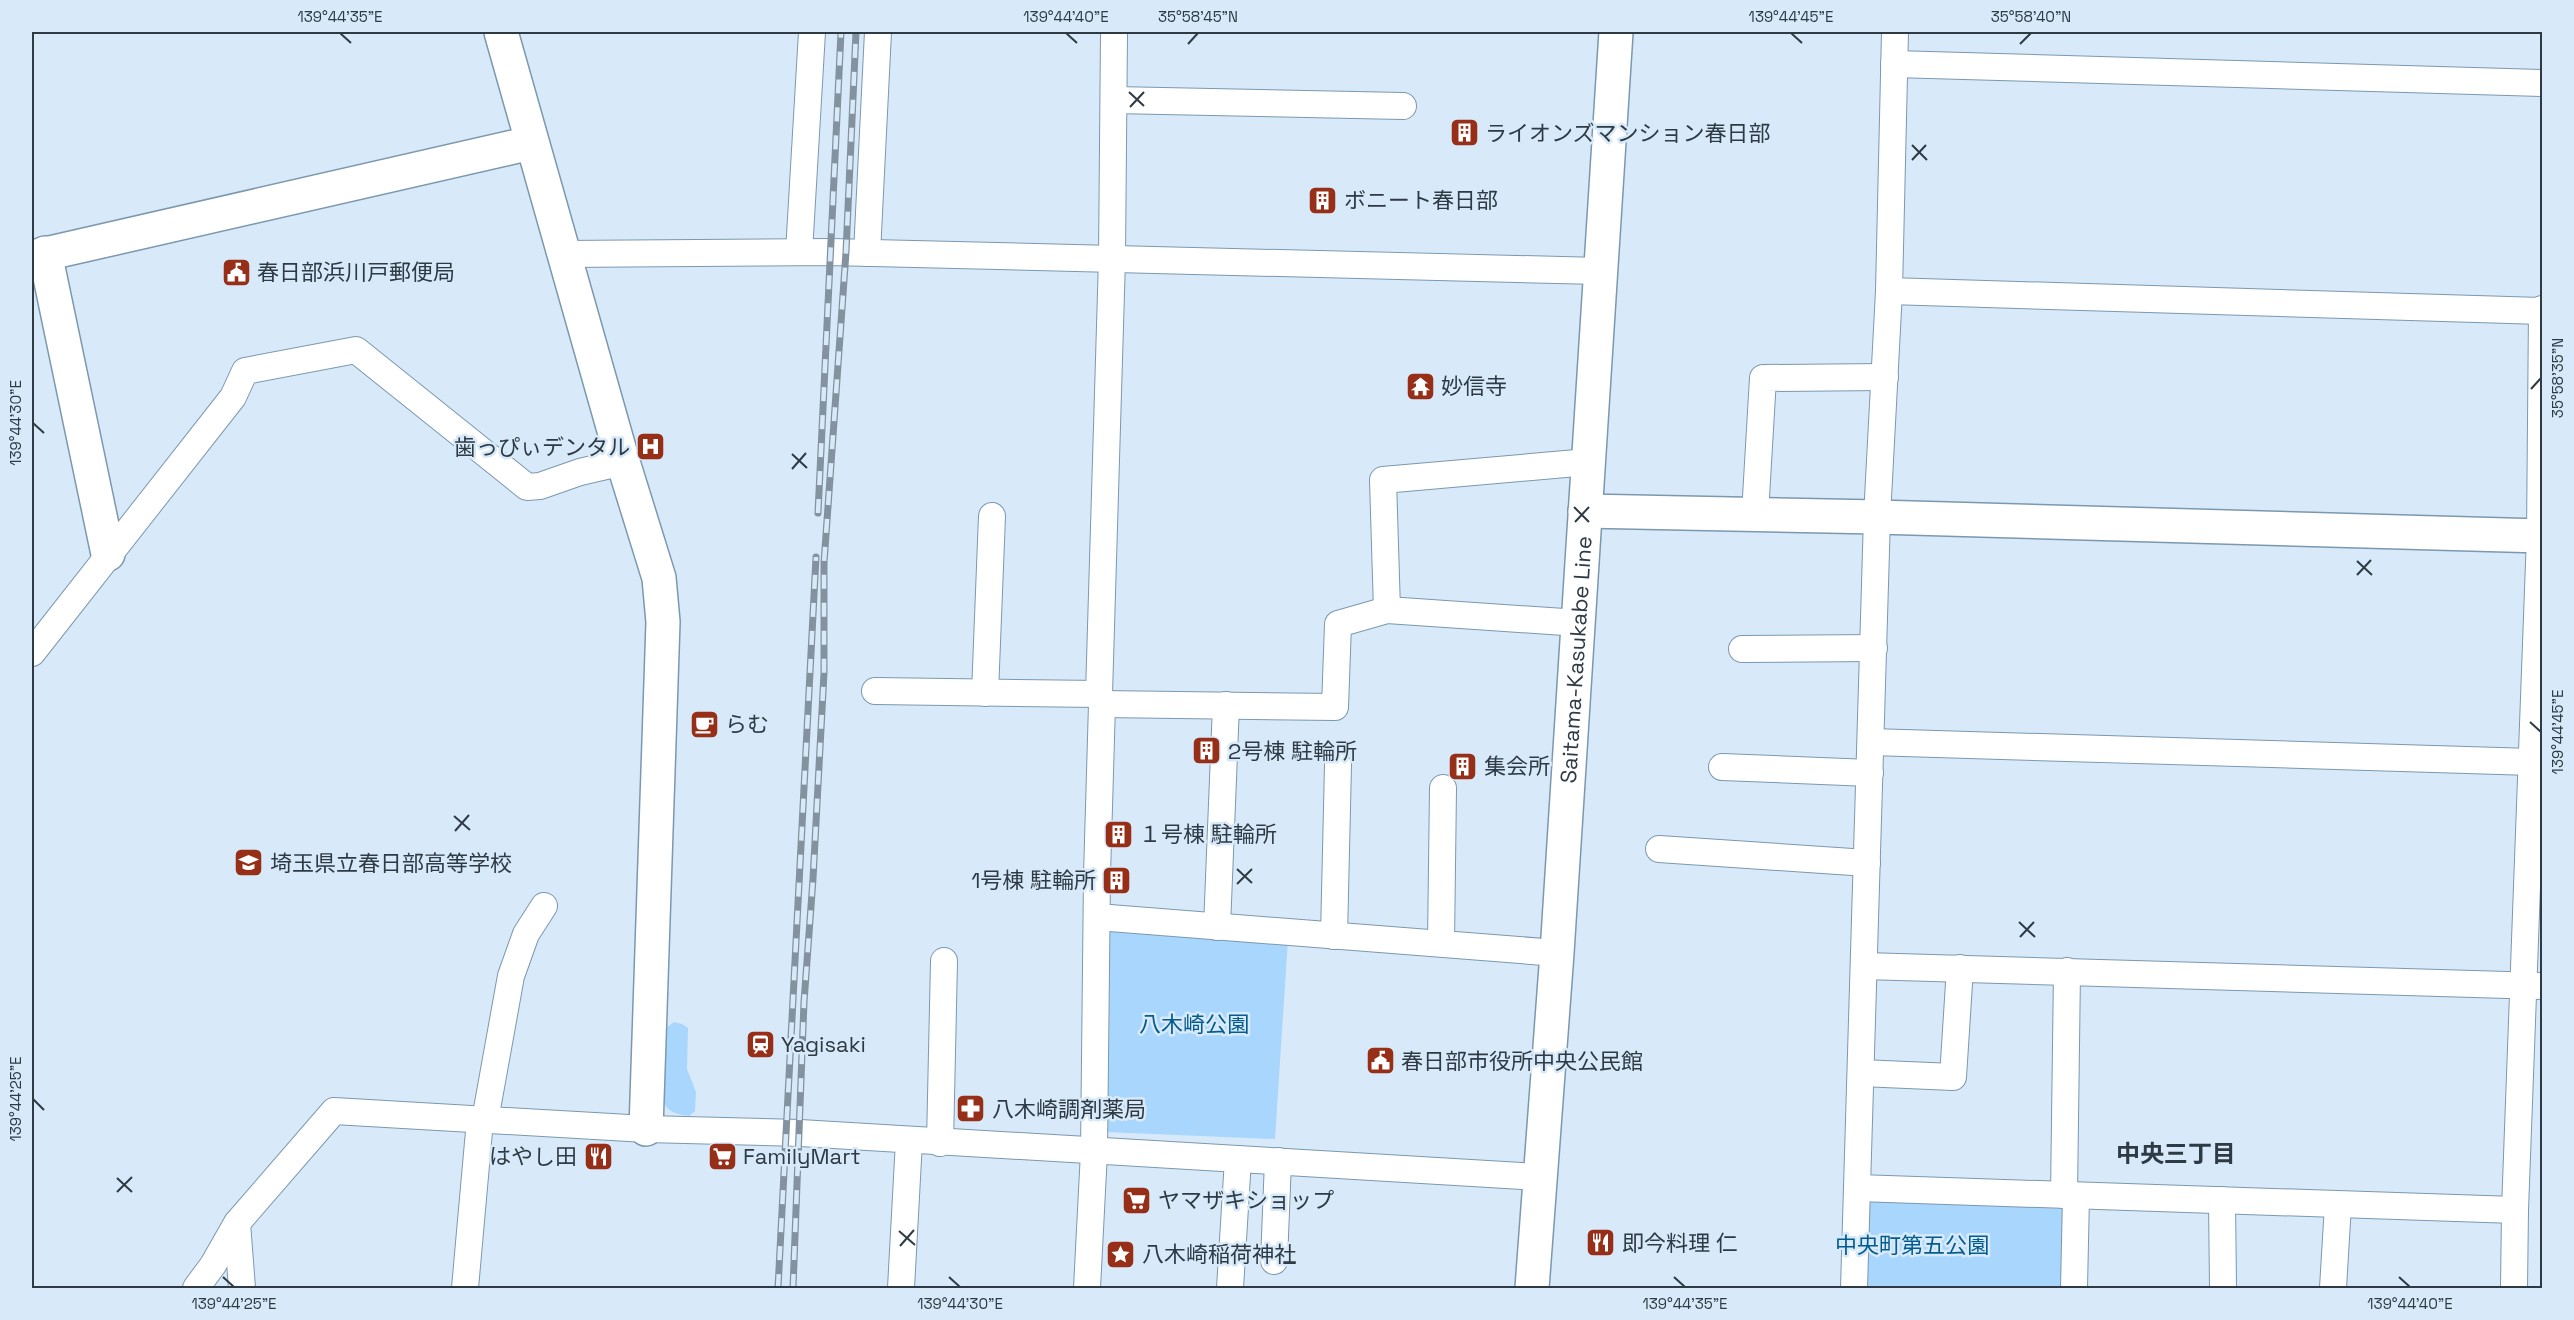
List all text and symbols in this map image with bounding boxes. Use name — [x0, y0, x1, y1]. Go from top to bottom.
text: 139°44'35"E — [297, 7, 383, 26]
text: 139°44'40"E — [1023, 7, 1109, 26]
text: 35°58'45"N — [1158, 7, 1238, 26]
text: 139°44'45"E — [1749, 7, 1833, 26]
text: 35°58'40"N — [1991, 7, 2071, 26]
building icon: ライオンズマンション春日部 — [1448, 117, 1480, 149]
place label: ライオンズマンション春日部 — [1485, 119, 1771, 147]
building icon: ボニート春日部 — [1307, 184, 1339, 216]
place label: ボニート春日部 — [1344, 186, 1498, 214]
public building icon: 春日部浜川戸郵便局 — [220, 256, 252, 288]
place label: 春日部浜川戸郵便局 — [257, 258, 455, 286]
text: 35°58'35"N — [2548, 338, 2567, 418]
temple icon: 妙信寺 — [1404, 370, 1436, 402]
place label: 妙信寺 — [1441, 372, 1507, 400]
text: 139°44'30"E — [6, 380, 25, 466]
hospital icon: 歯っぴぃデンタル — [635, 431, 667, 463]
place label: 歯っぴぃデンタル — [454, 433, 630, 461]
street label: Saitama-Kasukabe Line — [1554, 535, 1598, 784]
text: 139°44'45"E — [2548, 690, 2567, 774]
cafe icon: らむ — [688, 708, 720, 740]
place label: らむ — [725, 710, 769, 738]
building icon: 2号棟 駐輪所 — [1191, 735, 1223, 767]
place label: 2号棟 駐輪所 — [1228, 737, 1357, 765]
building icon: 集会所 — [1447, 750, 1479, 782]
place label: 集会所 — [1484, 752, 1550, 780]
building icon: １号棟 駐輪所 — [1102, 818, 1134, 850]
place label: １号棟 駐輪所 — [1139, 820, 1277, 848]
school or university icon: 埼玉県立春日部高等学校 — [233, 847, 265, 879]
place label: 埼玉県立春日部高等学校 — [270, 849, 512, 877]
building icon: 1号棟 駐輪所 — [1101, 864, 1133, 896]
place label: 1号棟 駐輪所 — [971, 866, 1096, 894]
park label: 八木崎公園 — [1139, 1010, 1249, 1038]
station icon: Yagisaki — [744, 1028, 776, 1060]
place label: Yagisaki — [781, 1030, 866, 1058]
public building icon: 春日部市役所中央公民館 — [1364, 1045, 1396, 1077]
place label: 春日部市役所中央公民館 — [1401, 1047, 1643, 1075]
text: 139°44'25"E — [6, 1056, 25, 1142]
pharmacy icon: 八木崎調剤薬局 — [955, 1093, 987, 1125]
place label: 八木崎調剤薬局 — [992, 1095, 1146, 1123]
district label: 中央三丁目 — [2116, 1138, 2236, 1169]
restaurant icon: はやし田 — [582, 1140, 614, 1172]
supermarket icon: FamilyMart — [706, 1140, 738, 1172]
place label: はやし田 — [489, 1142, 577, 1170]
place label: FamilyMart — [743, 1142, 861, 1170]
supermarket icon: ヤマザキショップ — [1121, 1184, 1153, 1216]
place label: ヤマザキショップ — [1158, 1186, 1334, 1214]
restaurant icon: 即今料理 仁 — [1585, 1227, 1617, 1259]
place label: 即今料理 仁 — [1622, 1229, 1738, 1257]
park label: 中央町第五公園 — [1835, 1231, 1989, 1259]
place icon: 八木崎稲荷神社 — [1105, 1238, 1137, 1270]
place label: 八木崎稲荷神社 — [1142, 1240, 1296, 1268]
text: 139°44'25"E — [191, 1294, 277, 1313]
text: 139°44'30"E — [917, 1294, 1003, 1313]
text: 139°44'35"E — [1642, 1294, 1728, 1313]
text: 139°44'40"E — [2367, 1294, 2453, 1313]

